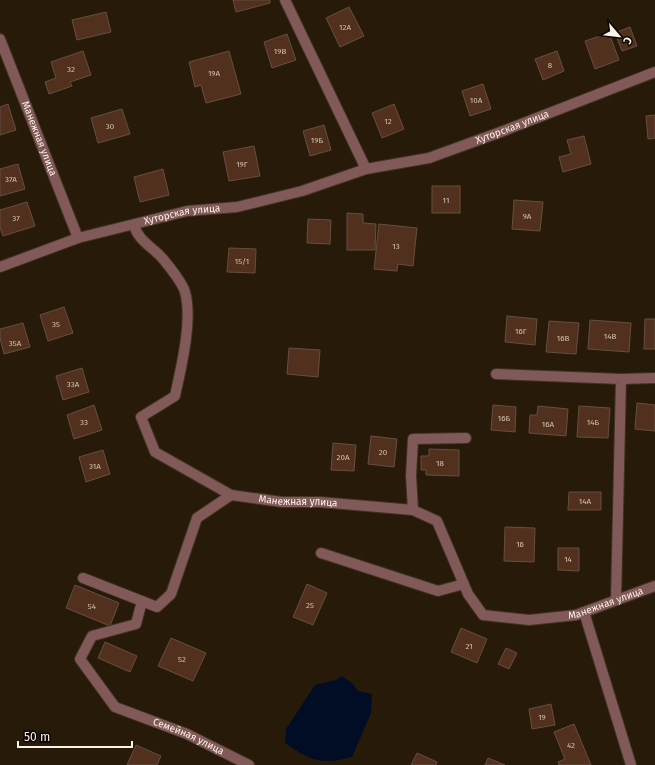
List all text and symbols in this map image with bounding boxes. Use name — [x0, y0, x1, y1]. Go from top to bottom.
north arrow — [599, 16, 639, 56]
house number: 12А — [339, 23, 351, 32]
text: С — [620, 35, 635, 47]
house number: 19В — [274, 47, 286, 56]
house number: 8 — [548, 61, 553, 70]
house number: 32 — [67, 65, 75, 74]
house number: 19А — [208, 69, 220, 78]
house number: 10А — [470, 96, 483, 105]
street label: Манежная улица — [19, 100, 59, 178]
street label: Хуторская улица — [474, 108, 551, 147]
house number: 12 — [384, 117, 392, 126]
house number: 30 — [106, 122, 115, 131]
house number: 19Б — [311, 136, 324, 145]
house number: 19Г — [236, 160, 248, 169]
house number: 37А — [5, 175, 17, 184]
house number: 11 — [443, 196, 449, 205]
street label: Хуторская улица — [143, 202, 221, 227]
house number: 9А — [523, 212, 532, 221]
house number: 37 — [12, 214, 20, 223]
house number: 13 — [392, 242, 400, 251]
house number: 15/1 — [235, 257, 249, 266]
house number: 35 — [52, 320, 60, 329]
house number: 16Г — [515, 327, 527, 336]
house number: 14В — [604, 332, 616, 341]
house number: 16В — [557, 334, 569, 343]
house number: 35А — [9, 339, 22, 348]
house number: 33А — [67, 380, 80, 389]
house number: 16Б — [498, 414, 511, 423]
house number: 33 — [80, 418, 88, 427]
house number: 14Б — [587, 418, 600, 427]
house number: 16А — [542, 420, 555, 429]
house number: 20 — [379, 448, 388, 457]
house number: 20А — [336, 453, 350, 462]
house number: 18 — [436, 459, 445, 468]
house number: 31А — [89, 462, 101, 471]
street label: Манежная улица — [258, 493, 338, 509]
house number: 14А — [579, 497, 592, 506]
house number: 16 — [516, 540, 524, 549]
house number: 14 — [564, 555, 573, 564]
street label: Манежная улица — [567, 585, 645, 622]
house number: 25 — [306, 601, 314, 610]
house number: 54 — [88, 602, 97, 611]
house number: 21 — [465, 642, 473, 651]
house number: 52 — [178, 655, 186, 664]
house number: 19 — [538, 713, 546, 722]
street label: Семейная улица — [151, 716, 226, 758]
scale bar — [18, 723, 132, 749]
text: 50 m — [24, 730, 50, 744]
house number: 42 — [567, 741, 575, 750]

